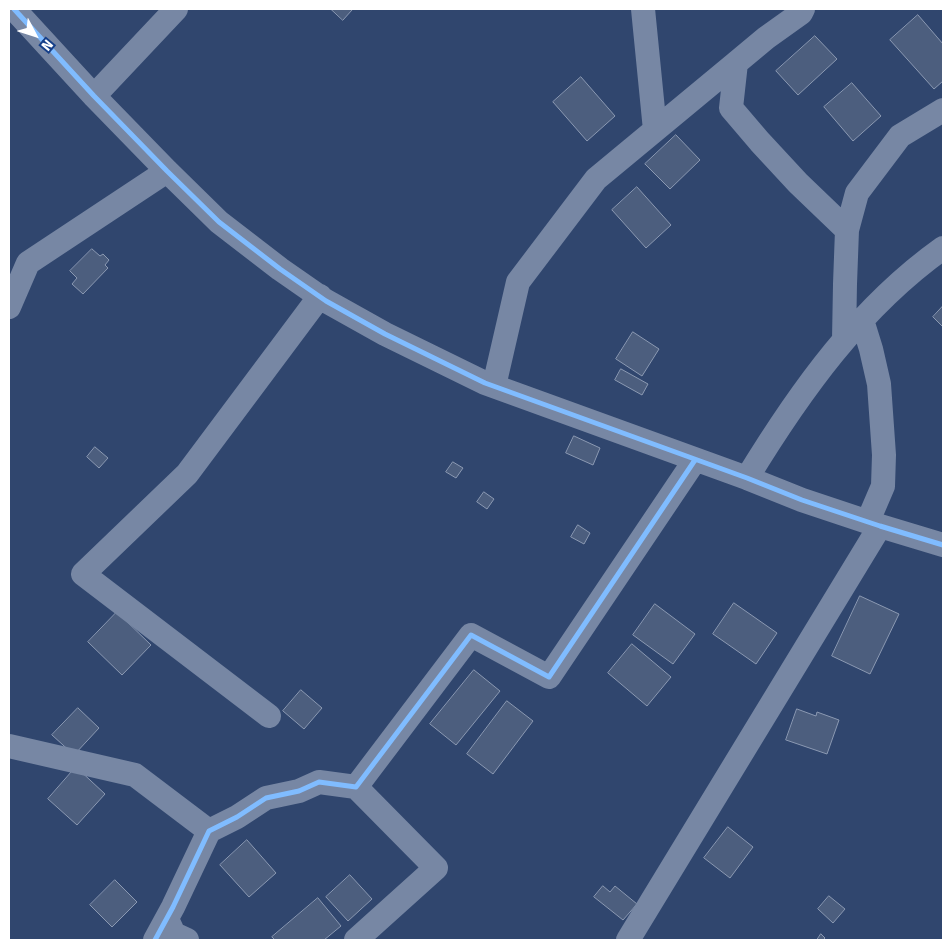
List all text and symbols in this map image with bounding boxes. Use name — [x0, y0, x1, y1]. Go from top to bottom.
north arrow — [10, 10, 60, 60]
text: N — [37, 36, 56, 54]

